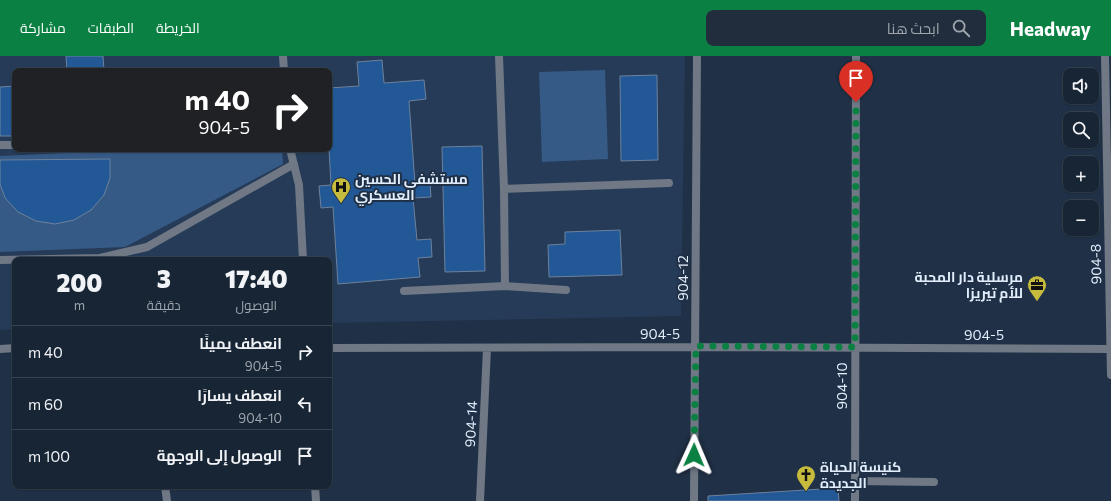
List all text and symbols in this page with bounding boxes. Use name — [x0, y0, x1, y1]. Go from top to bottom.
search box — [706, 10, 986, 46]
icon: search — [950, 17, 972, 39]
text: Headway — [1010, 17, 1091, 40]
text: مشاركة — [20, 19, 66, 36]
text: الطبقات — [88, 19, 134, 36]
text: الخريطة — [156, 19, 200, 36]
text: ابحث هنا — [887, 19, 940, 37]
pin — [839, 61, 873, 102]
icon: arrive — [845, 67, 867, 89]
map controls — [1063, 68, 1099, 236]
button: sound — [1063, 68, 1099, 104]
text: 40 m — [184, 82, 250, 116]
icon: right — [264, 84, 316, 136]
button: search — [1063, 112, 1099, 148]
text: 904-5 — [199, 116, 250, 138]
button: + — [1063, 156, 1099, 192]
place label: مستشفى الحسين العسكري — [355, 170, 468, 206]
hospital icon: مستشفى الحسين العسكري — [330, 176, 352, 204]
button: − — [1063, 200, 1099, 236]
street label: 904-8 — [1087, 244, 1104, 284]
street label: 904-12 — [674, 255, 691, 301]
text: 3 — [157, 264, 171, 293]
text: 17:40 — [225, 264, 288, 293]
text: 200 — [56, 268, 102, 297]
place label: مرسلية دار المحبة للأم تيريزا — [915, 268, 1023, 303]
office icon: مرسلية دار المحبة للأم تيريزا — [1026, 274, 1048, 302]
text: m — [74, 297, 85, 313]
text: دقيقة — [147, 297, 181, 313]
text: الوصول — [236, 297, 277, 313]
street label: 904-5 — [640, 325, 680, 342]
street label: 904-5 — [964, 326, 1004, 343]
text: انعطف يمينًا — [199, 334, 282, 352]
icon: right — [294, 341, 316, 363]
text: 40 m — [28, 343, 63, 361]
text: 904-5 — [245, 358, 282, 374]
street label: 904-10 — [833, 362, 850, 410]
text: انعطف يسارًا — [197, 386, 282, 404]
icon: left — [294, 393, 316, 415]
text: 60 m — [28, 395, 63, 413]
street label: 904-14 — [461, 400, 480, 448]
text: 904-10 — [238, 410, 282, 426]
position arrow — [673, 434, 715, 476]
icon: arrive — [294, 445, 316, 467]
text: الوصول إلى الوجهة — [157, 446, 282, 464]
text: 100 m — [28, 447, 70, 465]
place label: كنيسة الحياة الجديدة — [820, 458, 901, 491]
church icon: كنيسة الحياة الجديدة — [795, 464, 817, 492]

